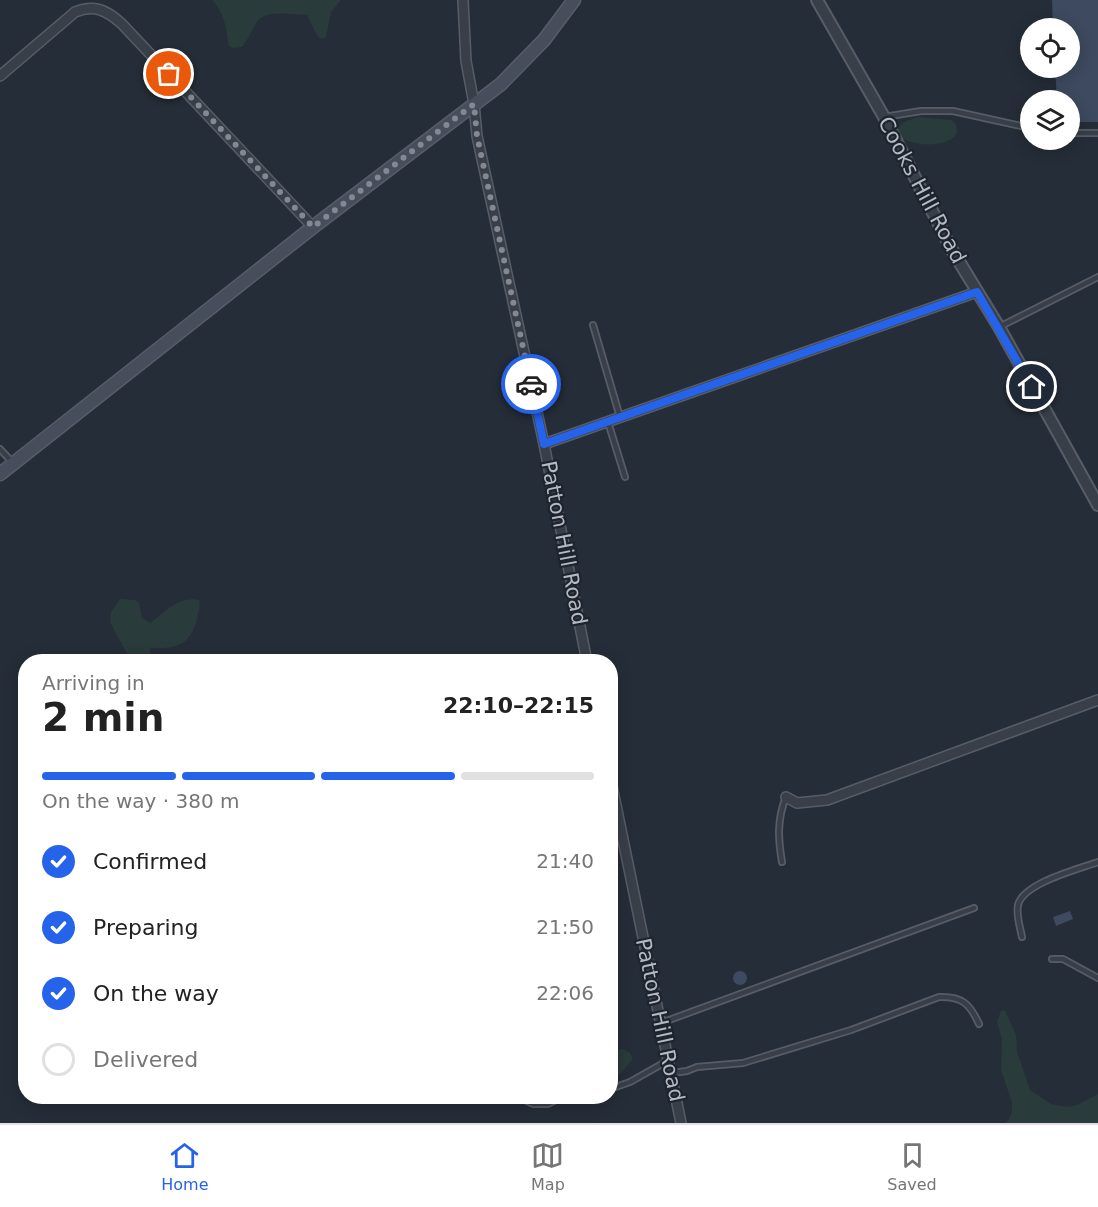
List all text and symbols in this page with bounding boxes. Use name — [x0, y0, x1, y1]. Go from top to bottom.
map controls — [1020, 18, 1080, 150]
button: locate — [1020, 18, 1080, 78]
pin — [143, 48, 194, 99]
icon: bag — [152, 57, 185, 90]
button: layers — [1020, 90, 1080, 150]
street label: Cooks Hill Road — [873, 112, 971, 268]
courier — [501, 354, 561, 414]
pin — [1006, 361, 1057, 412]
icon: car — [515, 368, 548, 401]
icon: home — [1015, 370, 1048, 403]
street label: Patton Hill Road — [536, 459, 592, 627]
text: Arriving in — [42, 671, 145, 695]
text: 22:10–22:15 — [443, 693, 594, 718]
text: 2 min — [42, 695, 164, 740]
text: On the way · 380 m — [42, 789, 240, 813]
icon: check — [42, 845, 75, 878]
text: Confirmed — [93, 849, 207, 874]
text: 21:40 — [536, 849, 594, 873]
icon: check — [42, 911, 75, 944]
text: Preparing — [93, 915, 199, 940]
text: 21:50 — [536, 915, 594, 939]
street label: Patton Hill Road — [631, 936, 689, 1104]
icon: check — [42, 977, 75, 1010]
text: On the way — [93, 981, 219, 1006]
text: 22:06 — [536, 981, 594, 1005]
text: Delivered — [93, 1047, 198, 1072]
tab: Home — [161, 1139, 209, 1194]
tab: Map — [531, 1139, 565, 1194]
tab: Saved — [887, 1139, 937, 1194]

